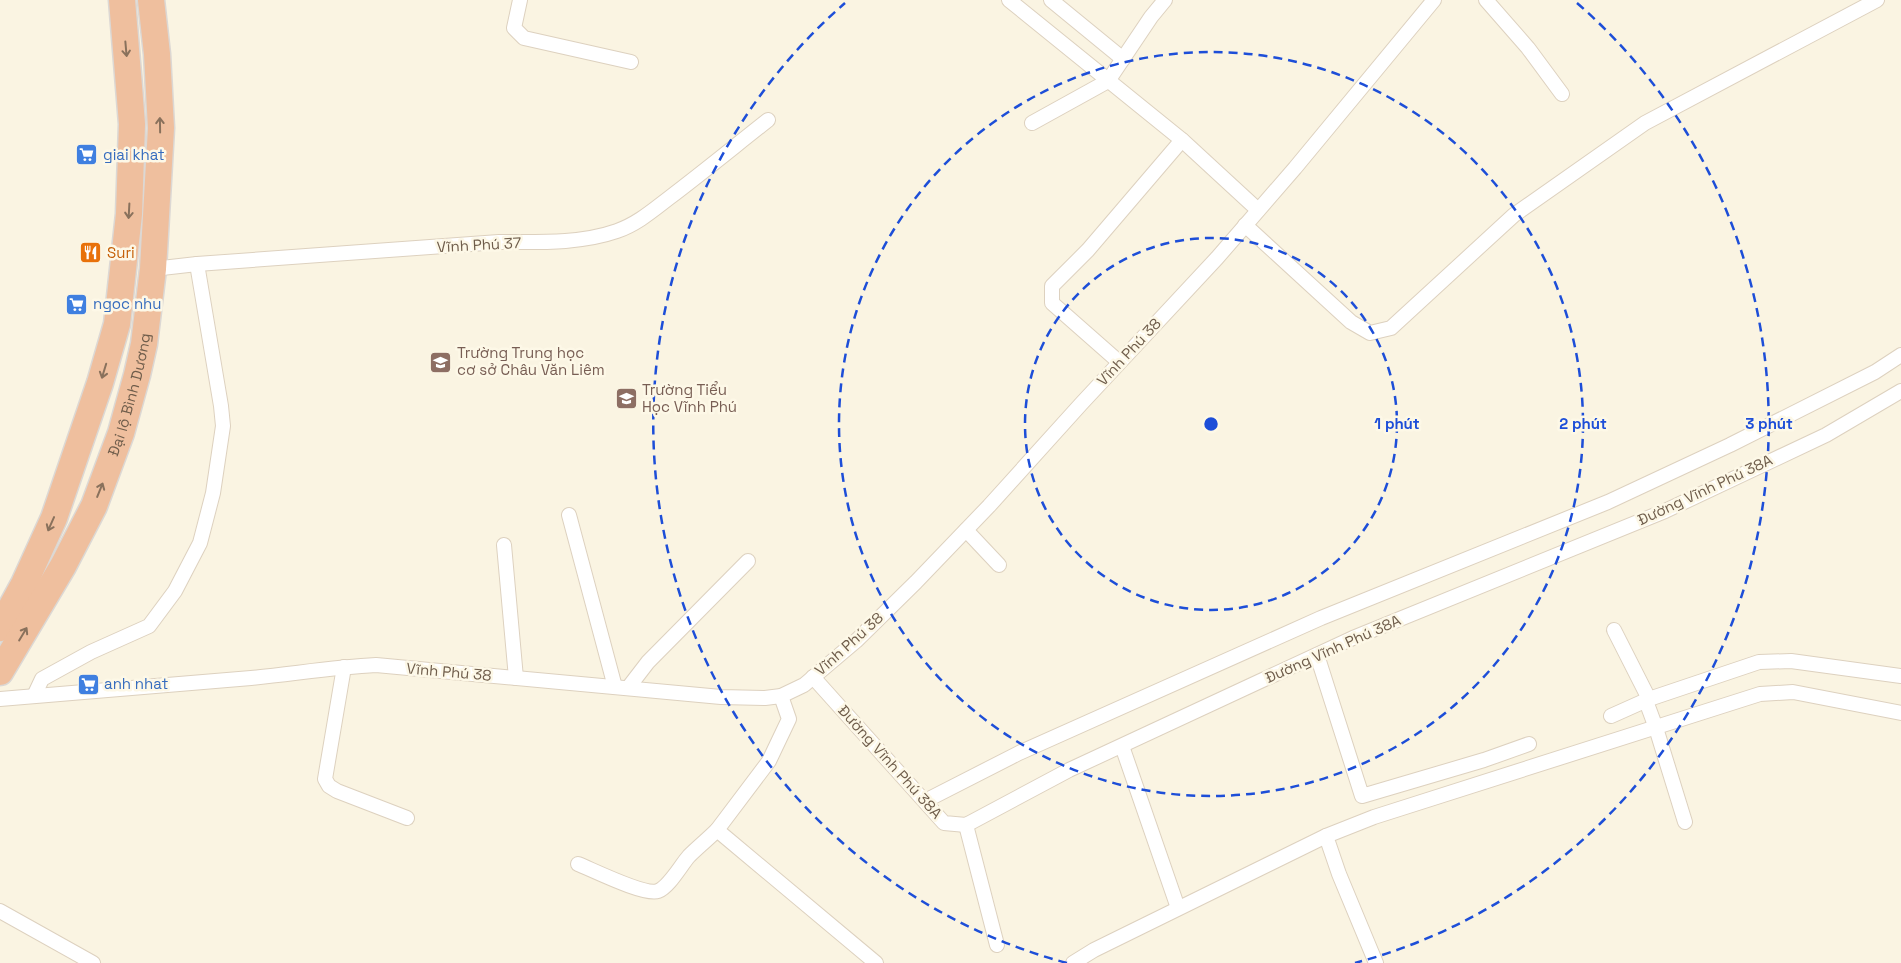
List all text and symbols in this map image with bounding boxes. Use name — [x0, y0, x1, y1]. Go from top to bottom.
one-way arrow — [122, 40, 131, 56]
one-way arrow — [155, 117, 165, 133]
supermarket icon: giai khat — [75, 143, 99, 167]
place label: giai khat — [103, 145, 165, 164]
one-way arrow — [124, 203, 133, 219]
street label: Vĩnh Phú 37 — [436, 233, 522, 256]
restaurant icon: Suri — [79, 241, 103, 265]
place label: Suri — [107, 243, 135, 262]
supermarket icon: ngoc nhu — [65, 292, 89, 316]
place label: ngoc nhu — [93, 294, 161, 313]
street label: Vĩnh Phú 38 — [1093, 314, 1165, 389]
street label: Đại lộ Bình Dương — [103, 332, 154, 459]
place label: Trường Trung học cơ sở Châu Văn Liêm — [457, 343, 605, 379]
school or university icon: Trường Trung học cơ sở Châu Văn Liêm — [429, 350, 453, 374]
one-way arrow — [99, 362, 109, 378]
place label: Trường Tiểu Học Vĩnh Phú — [642, 380, 737, 416]
school or university icon: Trường Tiểu Học Vĩnh Phú — [614, 387, 638, 411]
text: 1 phút — [1374, 414, 1420, 433]
text: 2 phút — [1559, 414, 1607, 433]
text: 3 phút — [1745, 414, 1793, 433]
centre of rings — [1202, 415, 1220, 433]
street label: Đường Vĩnh Phú 38A — [1634, 450, 1776, 529]
one-way arrow — [96, 483, 106, 498]
one-way arrow — [46, 516, 56, 531]
street label: Vĩnh Phú 38 — [811, 608, 887, 679]
street label: Đường Vĩnh Phú 38A — [1262, 610, 1404, 687]
one-way arrow — [18, 627, 28, 641]
street label: Vĩnh Phú 38 — [406, 658, 492, 685]
supermarket icon: anh nhat — [76, 672, 100, 696]
place label: anh nhat — [104, 674, 168, 693]
street label: Đường Vĩnh Phú 38A — [834, 701, 947, 823]

